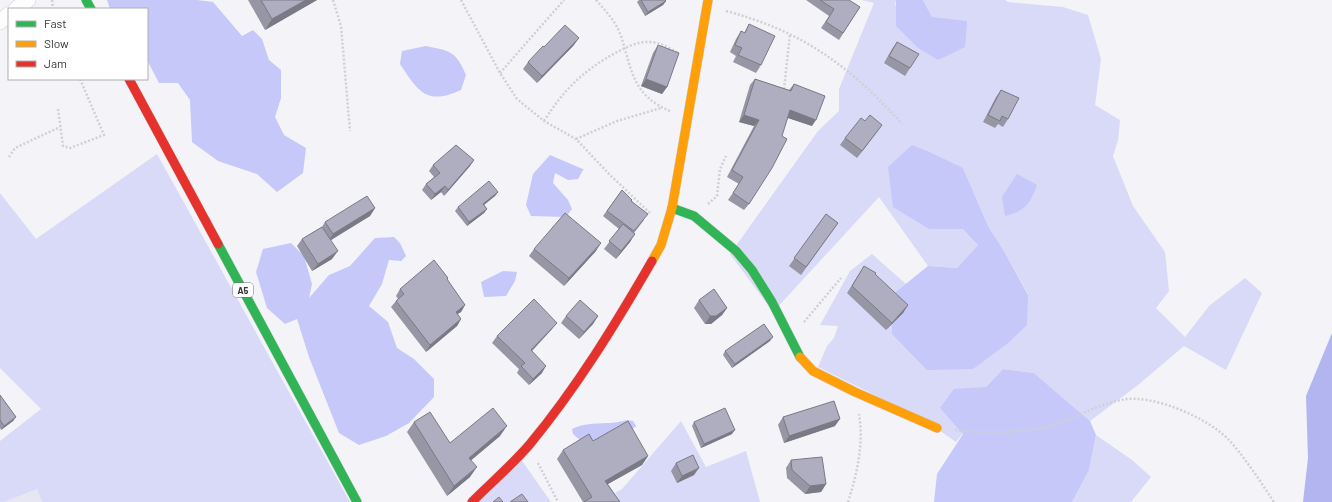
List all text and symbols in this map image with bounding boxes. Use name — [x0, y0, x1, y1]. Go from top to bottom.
legend — [8, 8, 148, 80]
text: Fast — [44, 16, 67, 30]
text: Slow — [44, 36, 69, 50]
text: Jam — [44, 56, 67, 70]
road number: A5 — [233, 283, 253, 297]

